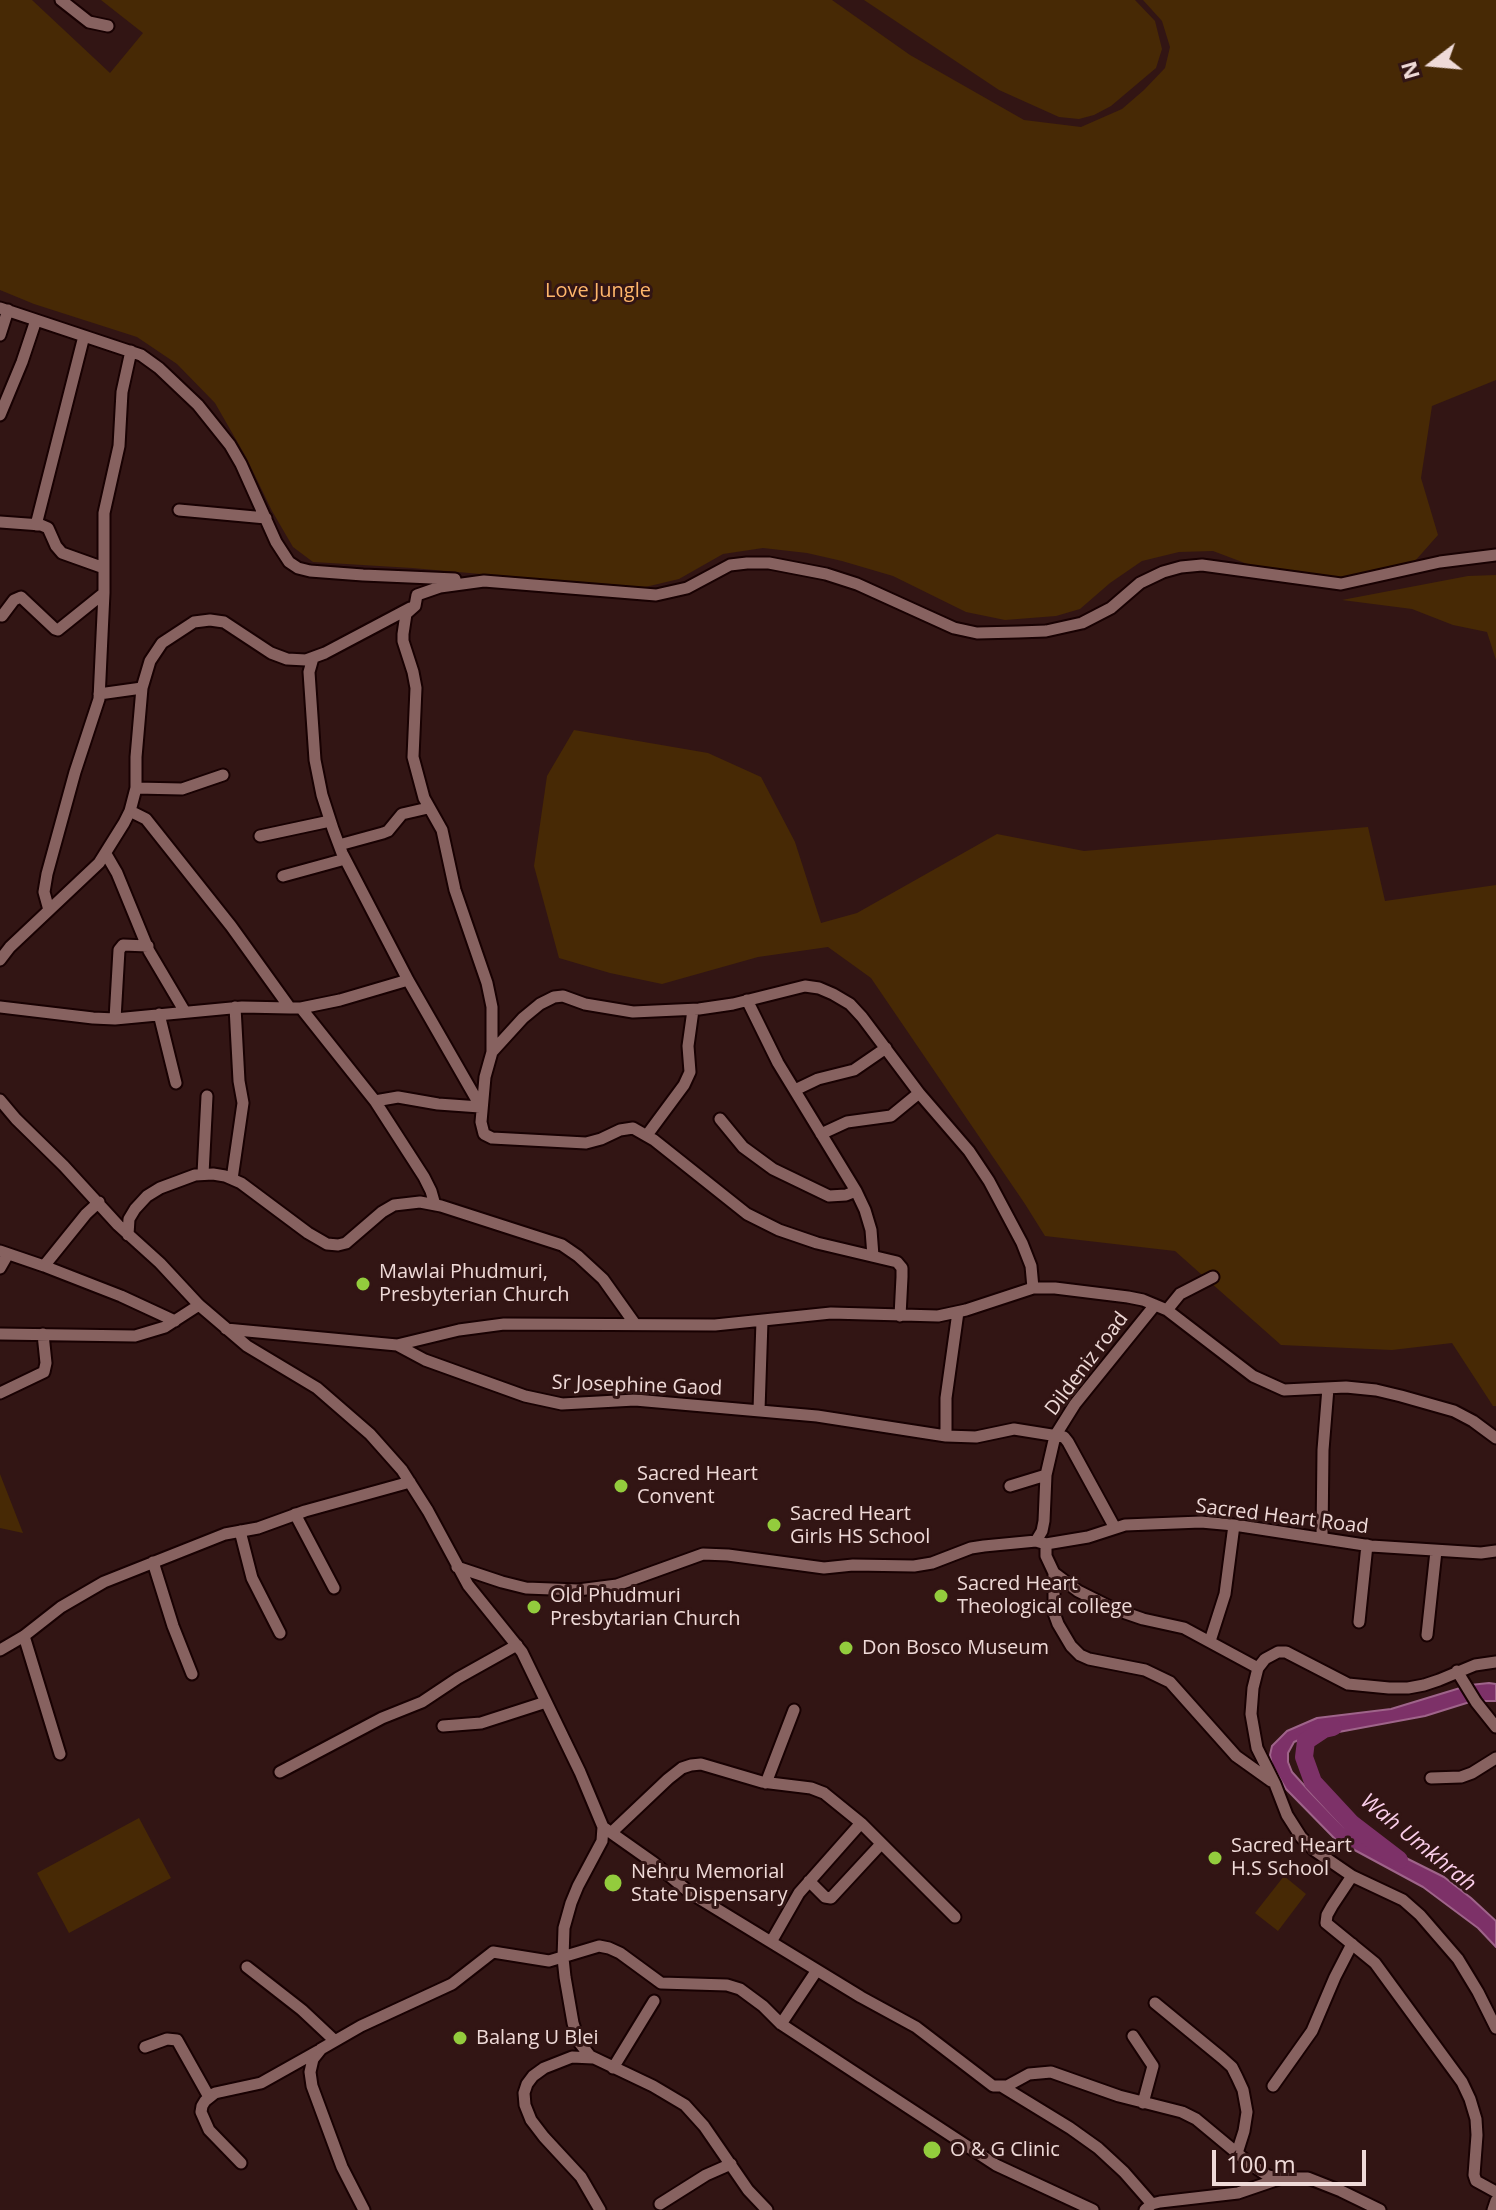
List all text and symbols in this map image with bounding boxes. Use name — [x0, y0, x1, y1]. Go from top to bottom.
north arrow — [1392, 24, 1472, 104]
text: N — [1392, 58, 1426, 83]
park label: Love Jungle — [545, 279, 651, 303]
place label: Mawlai Phudmuri, Presbyterian Church — [379, 1260, 570, 1307]
marker: Mawlai Phudmuri, Presbyterian Church — [354, 1275, 372, 1293]
street label: Dildeniz road — [1040, 1307, 1134, 1421]
street label: Sr Josephine Gaod — [551, 1371, 723, 1401]
place label: Sacred Heart Convent — [637, 1462, 758, 1509]
marker: Sacred Heart Convent — [612, 1477, 630, 1495]
street label: Sacred Heart Road — [1194, 1494, 1370, 1540]
place label: Sacred Heart Girls HS School — [790, 1502, 930, 1549]
marker: Sacred Heart Girls HS School — [765, 1516, 783, 1534]
place label: Sacred Heart Theological college — [957, 1572, 1132, 1619]
place label: Old Phudmuri Presbytarian Church — [550, 1584, 740, 1631]
marker: Sacred Heart Theological college — [932, 1587, 950, 1605]
marker: Old Phudmuri Presbytarian Church — [525, 1598, 543, 1616]
place label: Don Bosco Museum — [862, 1636, 1049, 1660]
marker: Don Bosco Museum — [837, 1639, 855, 1657]
water label: Wah Umkhrah — [1355, 1788, 1481, 1898]
place label: Sacred Heart H.S School — [1231, 1834, 1352, 1881]
marker: Sacred Heart H.S School — [1206, 1849, 1224, 1867]
place label: Nehru Memorial State Dispensary — [631, 1860, 787, 1907]
marker: Nehru Memorial State Dispensary — [602, 1872, 624, 1894]
place label: Balang U Blei — [476, 2026, 599, 2050]
marker: Balang U Blei — [451, 2029, 469, 2047]
scale bar — [1216, 2134, 1370, 2184]
place label: O & G Clinic — [950, 2138, 1060, 2162]
marker: O & G Clinic — [921, 2139, 943, 2161]
text: 100 m — [1226, 2147, 1296, 2180]

